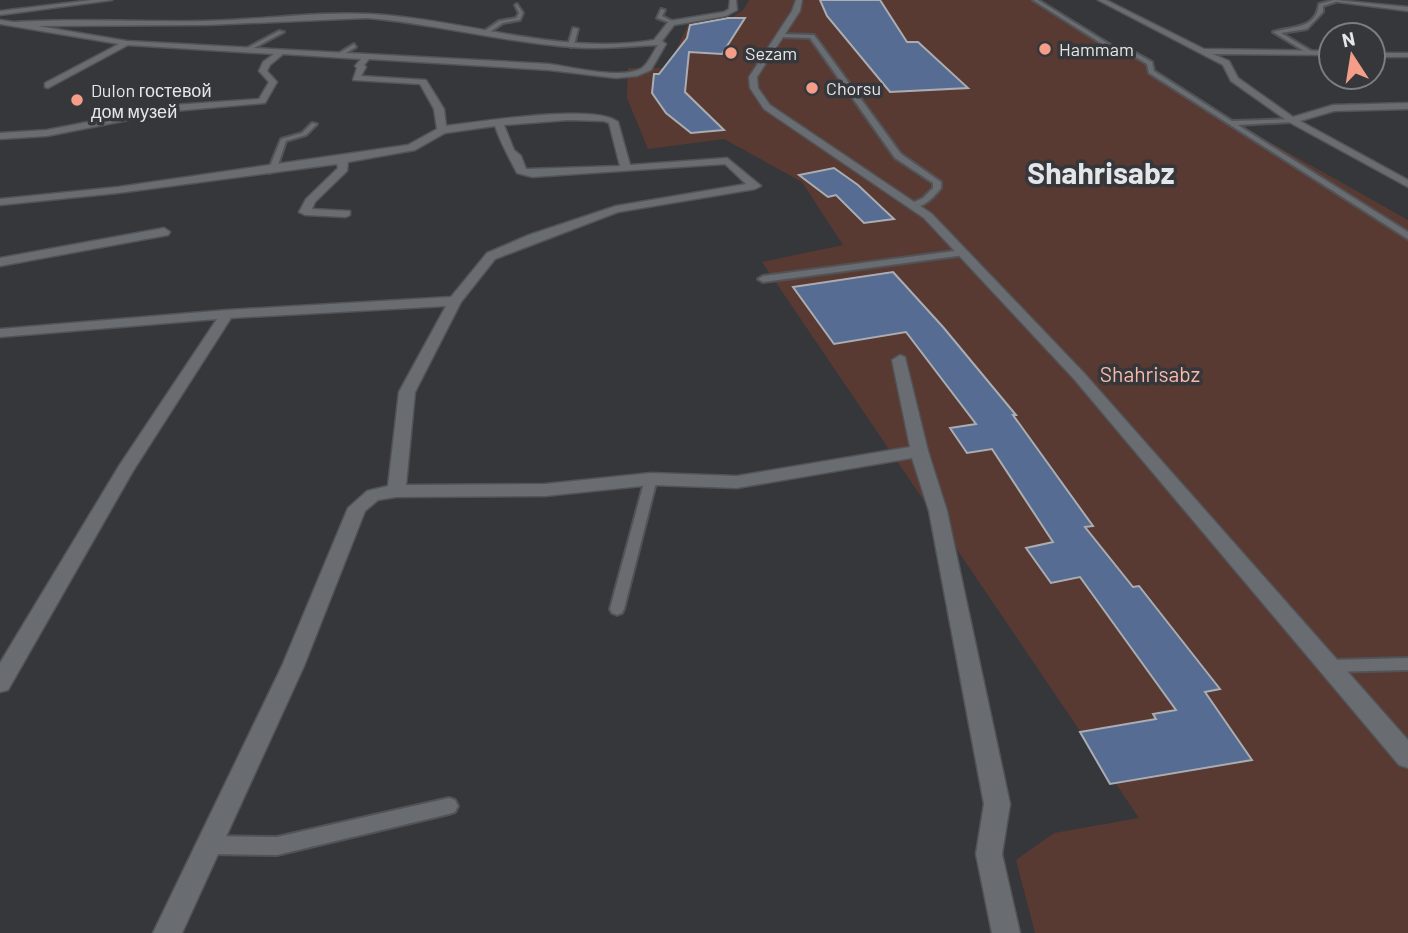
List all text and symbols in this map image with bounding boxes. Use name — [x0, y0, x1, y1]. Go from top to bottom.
north arrow — [1317, 21, 1387, 91]
text: N — [1340, 26, 1357, 51]
place label: Hammam — [1059, 38, 1134, 60]
marker: Hammam — [1037, 41, 1053, 57]
place label: Sezam — [745, 42, 797, 64]
marker: Sezam — [723, 45, 739, 61]
place label: Chorsu — [826, 77, 881, 99]
place label: Dulon гостевой дом музей — [91, 79, 211, 122]
marker: Chorsu — [804, 80, 820, 96]
marker: Dulon гостевой дом музей — [69, 92, 85, 108]
district label: Shahrisabz — [1027, 154, 1175, 190]
park label: Shahrisabz — [1100, 361, 1200, 386]

